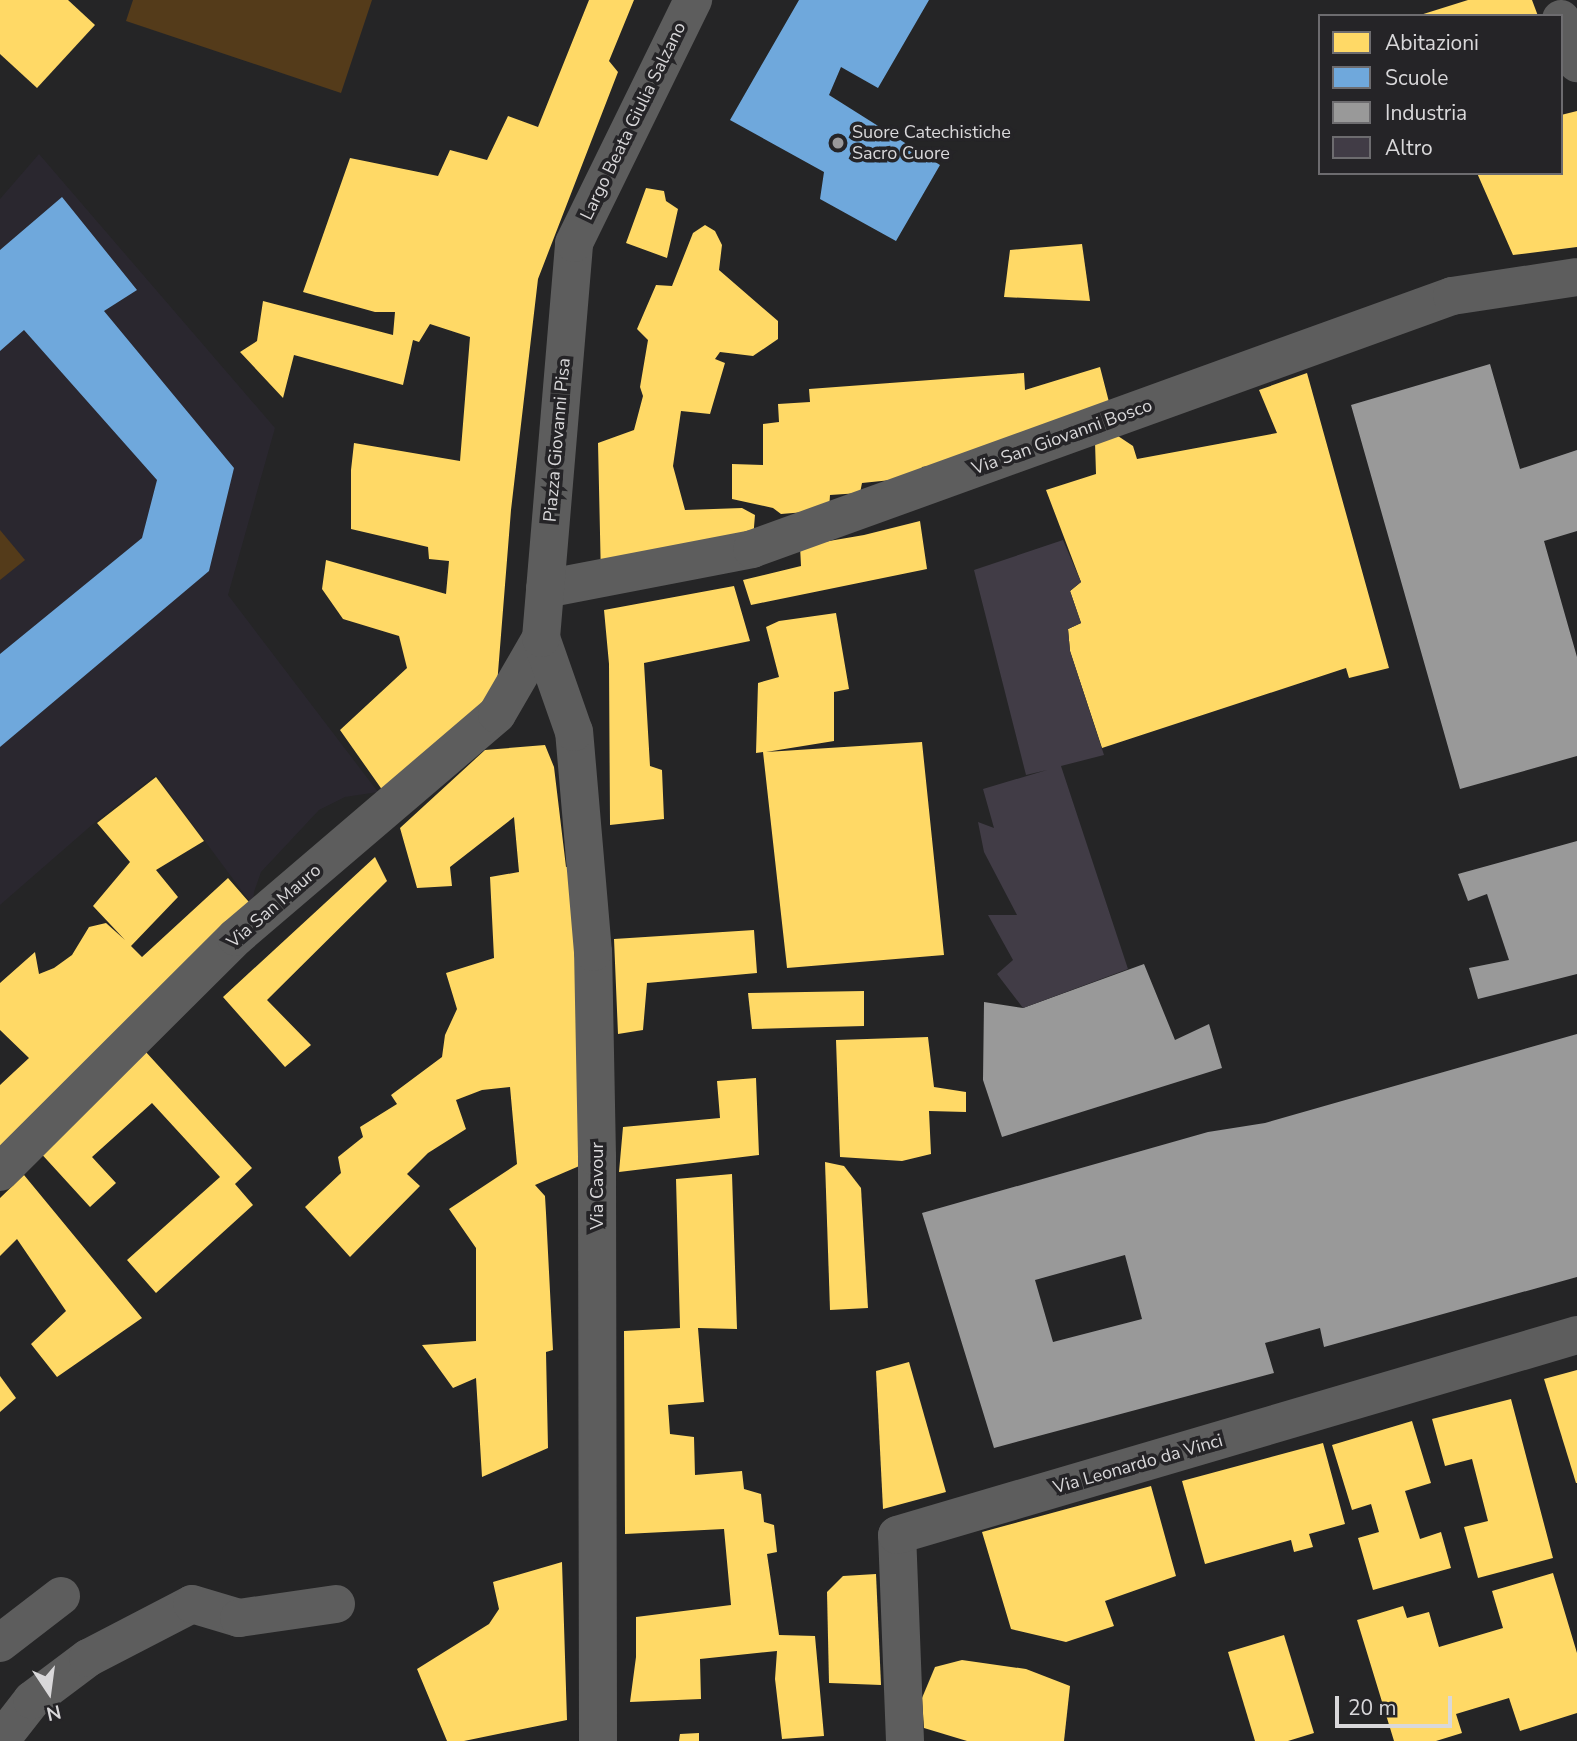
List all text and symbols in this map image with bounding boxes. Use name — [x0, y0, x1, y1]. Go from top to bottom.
legend — [1318, 14, 1563, 175]
street label: Largo Beata Giulia Salzano — [576, 19, 690, 223]
text: Abitazioni — [1385, 29, 1479, 57]
text: Scuole — [1385, 64, 1448, 92]
text: Industria — [1385, 99, 1467, 127]
place label: Suore Catechistiche Sacro Cuore — [852, 122, 1011, 164]
text: Altro — [1385, 134, 1433, 162]
marker: Suore Catechistiche Sacro Cuore — [830, 135, 846, 151]
street label: Piazza Giovanni Pisa — [539, 357, 575, 523]
street label: Via San Giovanni Bosco — [969, 394, 1155, 480]
street label: Via San Mauro — [223, 859, 325, 953]
street label: Via Cavour — [586, 1142, 608, 1230]
street label: Via Leonardo da Vinci — [1051, 1429, 1225, 1499]
north arrow — [14, 1657, 84, 1727]
scale bar — [1339, 1682, 1456, 1726]
text: 20 m — [1348, 1694, 1397, 1722]
text: N — [44, 1698, 64, 1727]

